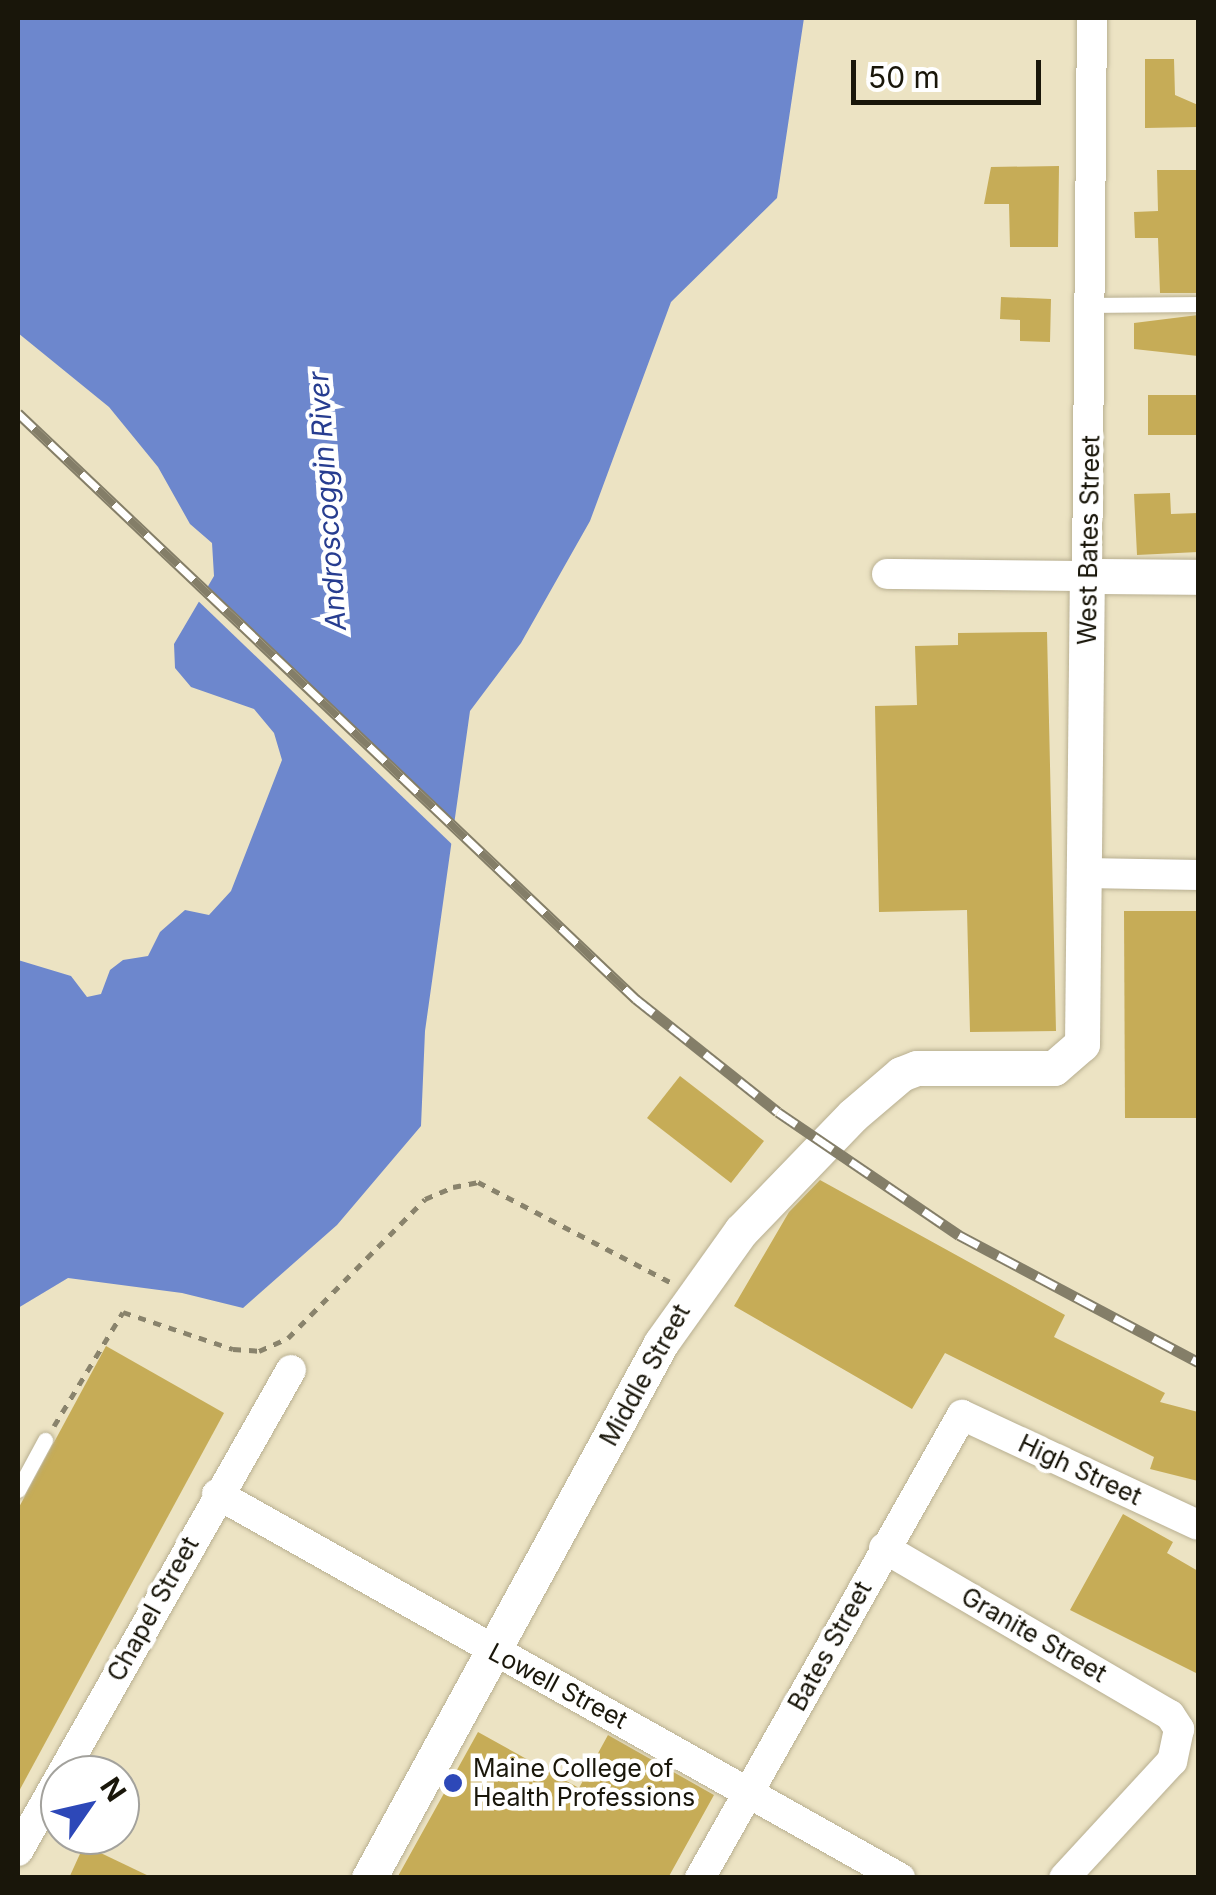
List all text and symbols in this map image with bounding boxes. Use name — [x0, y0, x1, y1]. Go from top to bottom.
scale bar — [856, 40, 1046, 102]
text: 50 m — [868, 59, 940, 95]
water label: Androscoggin River — [301, 370, 353, 632]
street label: West Bates Street — [1072, 435, 1106, 645]
street label: Middle Street — [594, 1299, 696, 1451]
street label: High Street — [1014, 1428, 1146, 1512]
street label: Chapel Street — [101, 1531, 205, 1687]
street label: Bates Street — [782, 1576, 878, 1716]
street label: Granite Street — [956, 1581, 1112, 1689]
street label: Lowell Street — [483, 1637, 633, 1735]
place label: Maine College of Health Professions — [473, 1754, 695, 1813]
north arrow — [40, 1755, 140, 1855]
text: N — [93, 1771, 133, 1808]
marker: Maine College of Health Professions — [442, 1772, 464, 1794]

